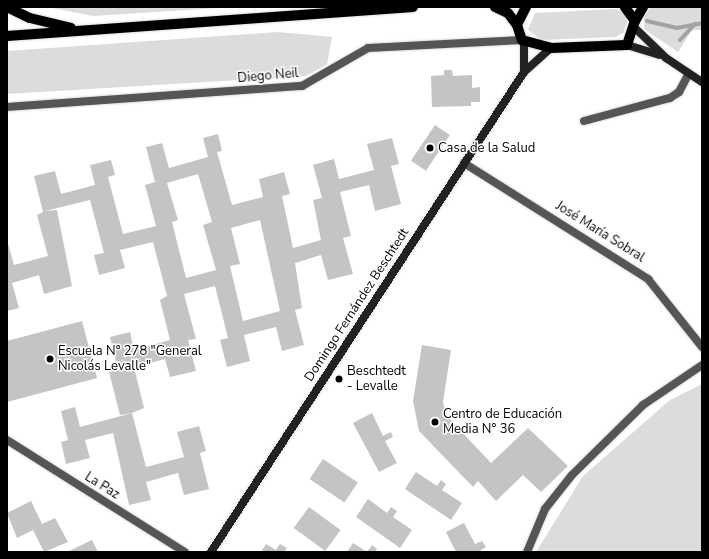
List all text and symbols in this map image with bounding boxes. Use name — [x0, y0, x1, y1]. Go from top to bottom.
street label: Diego Neil — [237, 66, 299, 86]
place label: Casa de la Salud — [438, 140, 535, 156]
marker: Casa de la Salud — [425, 143, 435, 153]
street label: José María Sobral — [553, 198, 647, 266]
street label: Domingo Fernández Beschtedt — [302, 226, 412, 384]
place label: Escuela N° 278 "General Nicolás Levalle" — [58, 344, 202, 375]
marker: Escuela N° 278 "General Nicolás Levalle" — [45, 354, 55, 364]
place label: Beschtedt - Levalle — [347, 364, 406, 395]
marker: Beschtedt - Levalle — [334, 374, 344, 384]
place label: Centro de Educación Media N° 36 — [443, 407, 562, 438]
marker: Centro de Educación Media N° 36 — [430, 417, 440, 427]
street label: La Paz — [82, 469, 122, 503]

